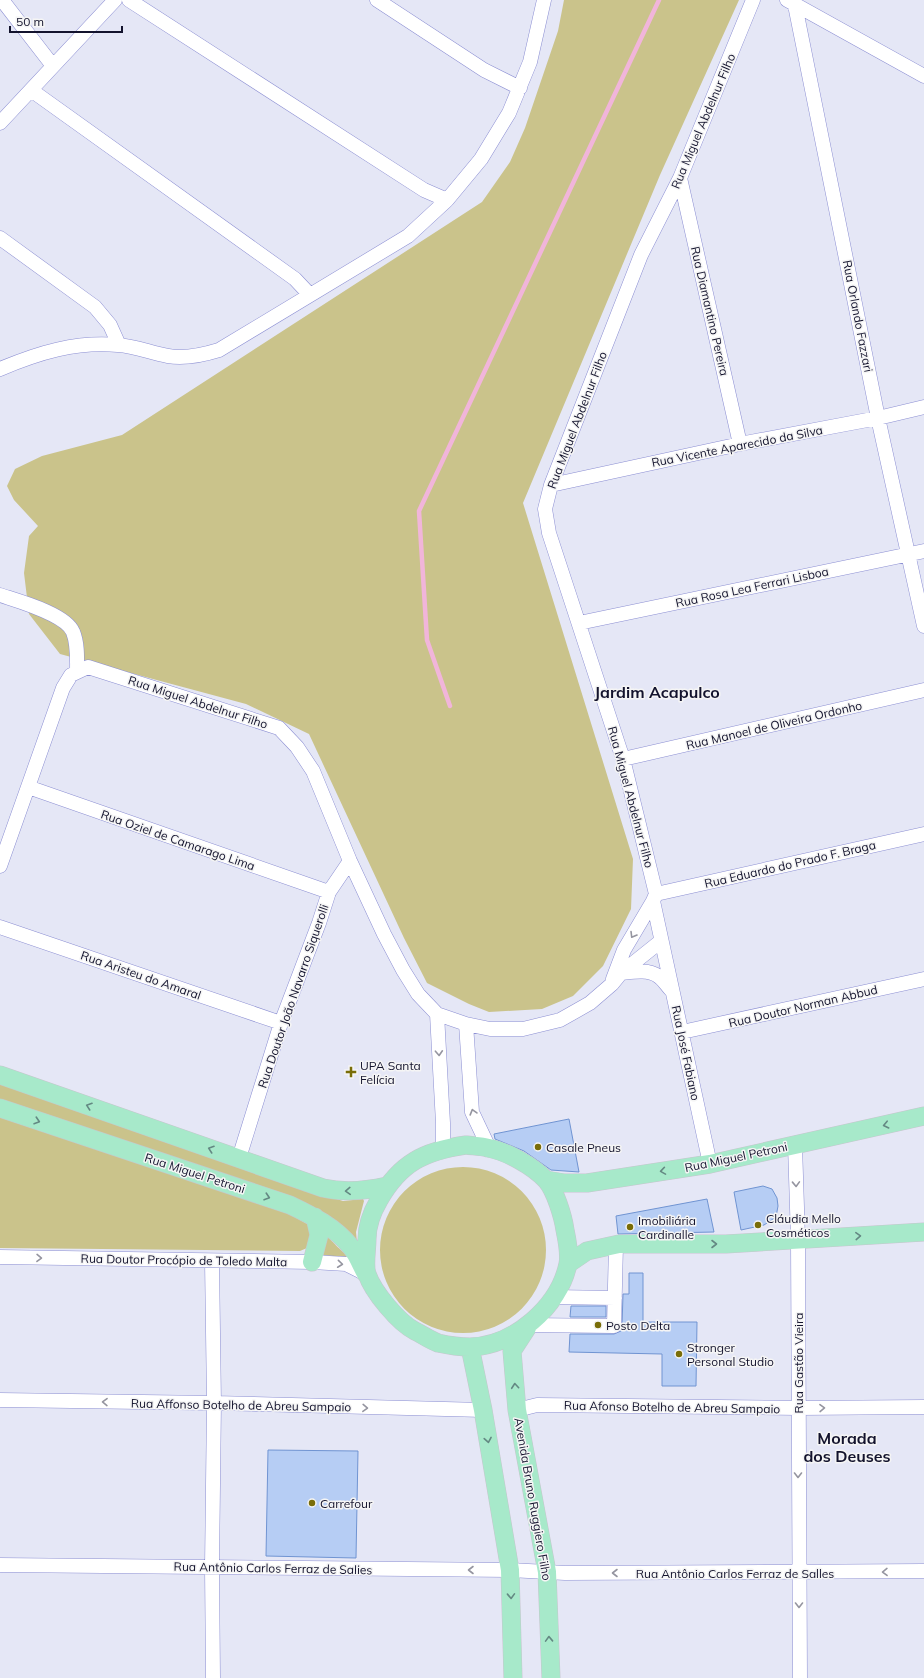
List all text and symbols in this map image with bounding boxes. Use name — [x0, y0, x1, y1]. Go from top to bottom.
scale bar — [10, 8, 122, 34]
text: 50 m — [16, 14, 44, 29]
street label: Rua Miguel Abdelnur Filho — [668, 51, 738, 191]
street label: Rua Diamantino Pereira — [688, 245, 732, 377]
street label: Rua Orlando Fazzari — [840, 259, 876, 374]
street label: Rua Miguel Abdelnur Filho — [544, 349, 610, 491]
street label: Rua Vicente Aparecido da Silva — [650, 422, 824, 470]
street label: Rua Rosa Lea Ferrari Lisboa — [674, 563, 830, 611]
street label: Rua Miguel Abdelnur Filho — [126, 672, 270, 732]
district label: Jardim Acapulco — [594, 682, 720, 702]
street label: Rua Manoel de Oliveira Ordonho — [685, 697, 864, 753]
street label: Rua Miguel Abdelnur Filho — [605, 725, 657, 869]
street label: Rua Oziel de Camarago Lima — [99, 807, 257, 873]
street label: Rua Eduardo do Prado F. Braga — [703, 837, 877, 891]
street label: Rua Doutor João Navarro Siquerolli — [254, 902, 332, 1090]
one-way arrow — [630, 931, 638, 938]
street label: Rua Aristeu do Amaral — [79, 947, 203, 1003]
street label: Rua Doutor Norman Abbud — [727, 982, 879, 1030]
street label: Rua José Fabiano — [669, 1004, 703, 1102]
one-way arrow — [434, 1050, 443, 1056]
place label: UPA Santa Felícia — [360, 1058, 421, 1087]
marker: UPA Santa Felícia — [345, 1066, 357, 1078]
one-way arrow — [85, 1102, 92, 1110]
one-way arrow — [470, 1109, 478, 1116]
one-way arrow — [33, 1116, 40, 1124]
one-way arrow — [883, 1120, 889, 1128]
street label: Rua Miguel Petroni — [683, 1139, 789, 1175]
place label: Casale Pneus — [546, 1140, 621, 1155]
marker: Casale Pneus — [533, 1142, 543, 1152]
one-way arrow — [208, 1145, 215, 1153]
street label: Rua Miguel Petroni — [143, 1150, 247, 1196]
one-way arrow — [660, 1167, 666, 1175]
one-way arrow — [792, 1181, 801, 1187]
one-way arrow — [345, 1187, 351, 1196]
one-way arrow — [263, 1192, 270, 1201]
place label: Cláudia Mello Cosméticos — [766, 1211, 841, 1240]
place label: Imobiliária Cardinalle — [638, 1213, 696, 1242]
marker: Cláudia Mello Cosméticos — [753, 1220, 763, 1230]
marker: Imobiliária Cardinalle — [625, 1222, 635, 1232]
one-way arrow — [855, 1231, 861, 1240]
one-way arrow — [711, 1240, 717, 1248]
street label: Rua Doutor Procópio de Toledo Malta — [81, 1251, 287, 1269]
one-way arrow — [36, 1254, 42, 1262]
one-way arrow — [337, 1259, 343, 1268]
street label: Rua Gastão Vieira — [791, 1313, 806, 1413]
place label: Posto Delta — [606, 1318, 670, 1333]
marker: Posto Delta — [593, 1320, 603, 1330]
place label: Stronger Personal Studio — [687, 1340, 774, 1369]
marker: Stronger Personal Studio — [674, 1349, 684, 1359]
one-way arrow — [511, 1383, 520, 1389]
street label: Rua Affonso Botelho de Abreu Sampaio — [131, 1396, 351, 1414]
one-way arrow — [102, 1397, 108, 1406]
street label: Rua Afonso Botelho de Abreu Sampaio — [564, 1398, 781, 1416]
one-way arrow — [362, 1404, 368, 1412]
one-way arrow — [819, 1404, 825, 1412]
street label: Avenida Bruno Ruggiero Filho — [511, 1417, 555, 1582]
district label: Morada dos Deuses — [803, 1428, 891, 1466]
one-way arrow — [483, 1437, 492, 1443]
one-way arrow — [794, 1472, 802, 1478]
place label: Carrefour — [320, 1496, 373, 1511]
marker: Carrefour — [307, 1498, 317, 1508]
street label: Rua Antônio Carlos Ferraz de Salies — [174, 1559, 372, 1577]
one-way arrow — [468, 1566, 474, 1574]
street label: Rua Antônio Carlos Ferraz de Salles — [636, 1566, 834, 1581]
one-way arrow — [882, 1568, 888, 1576]
one-way arrow — [612, 1569, 618, 1577]
one-way arrow — [507, 1593, 515, 1599]
one-way arrow — [795, 1602, 803, 1608]
one-way arrow — [545, 1636, 554, 1642]

